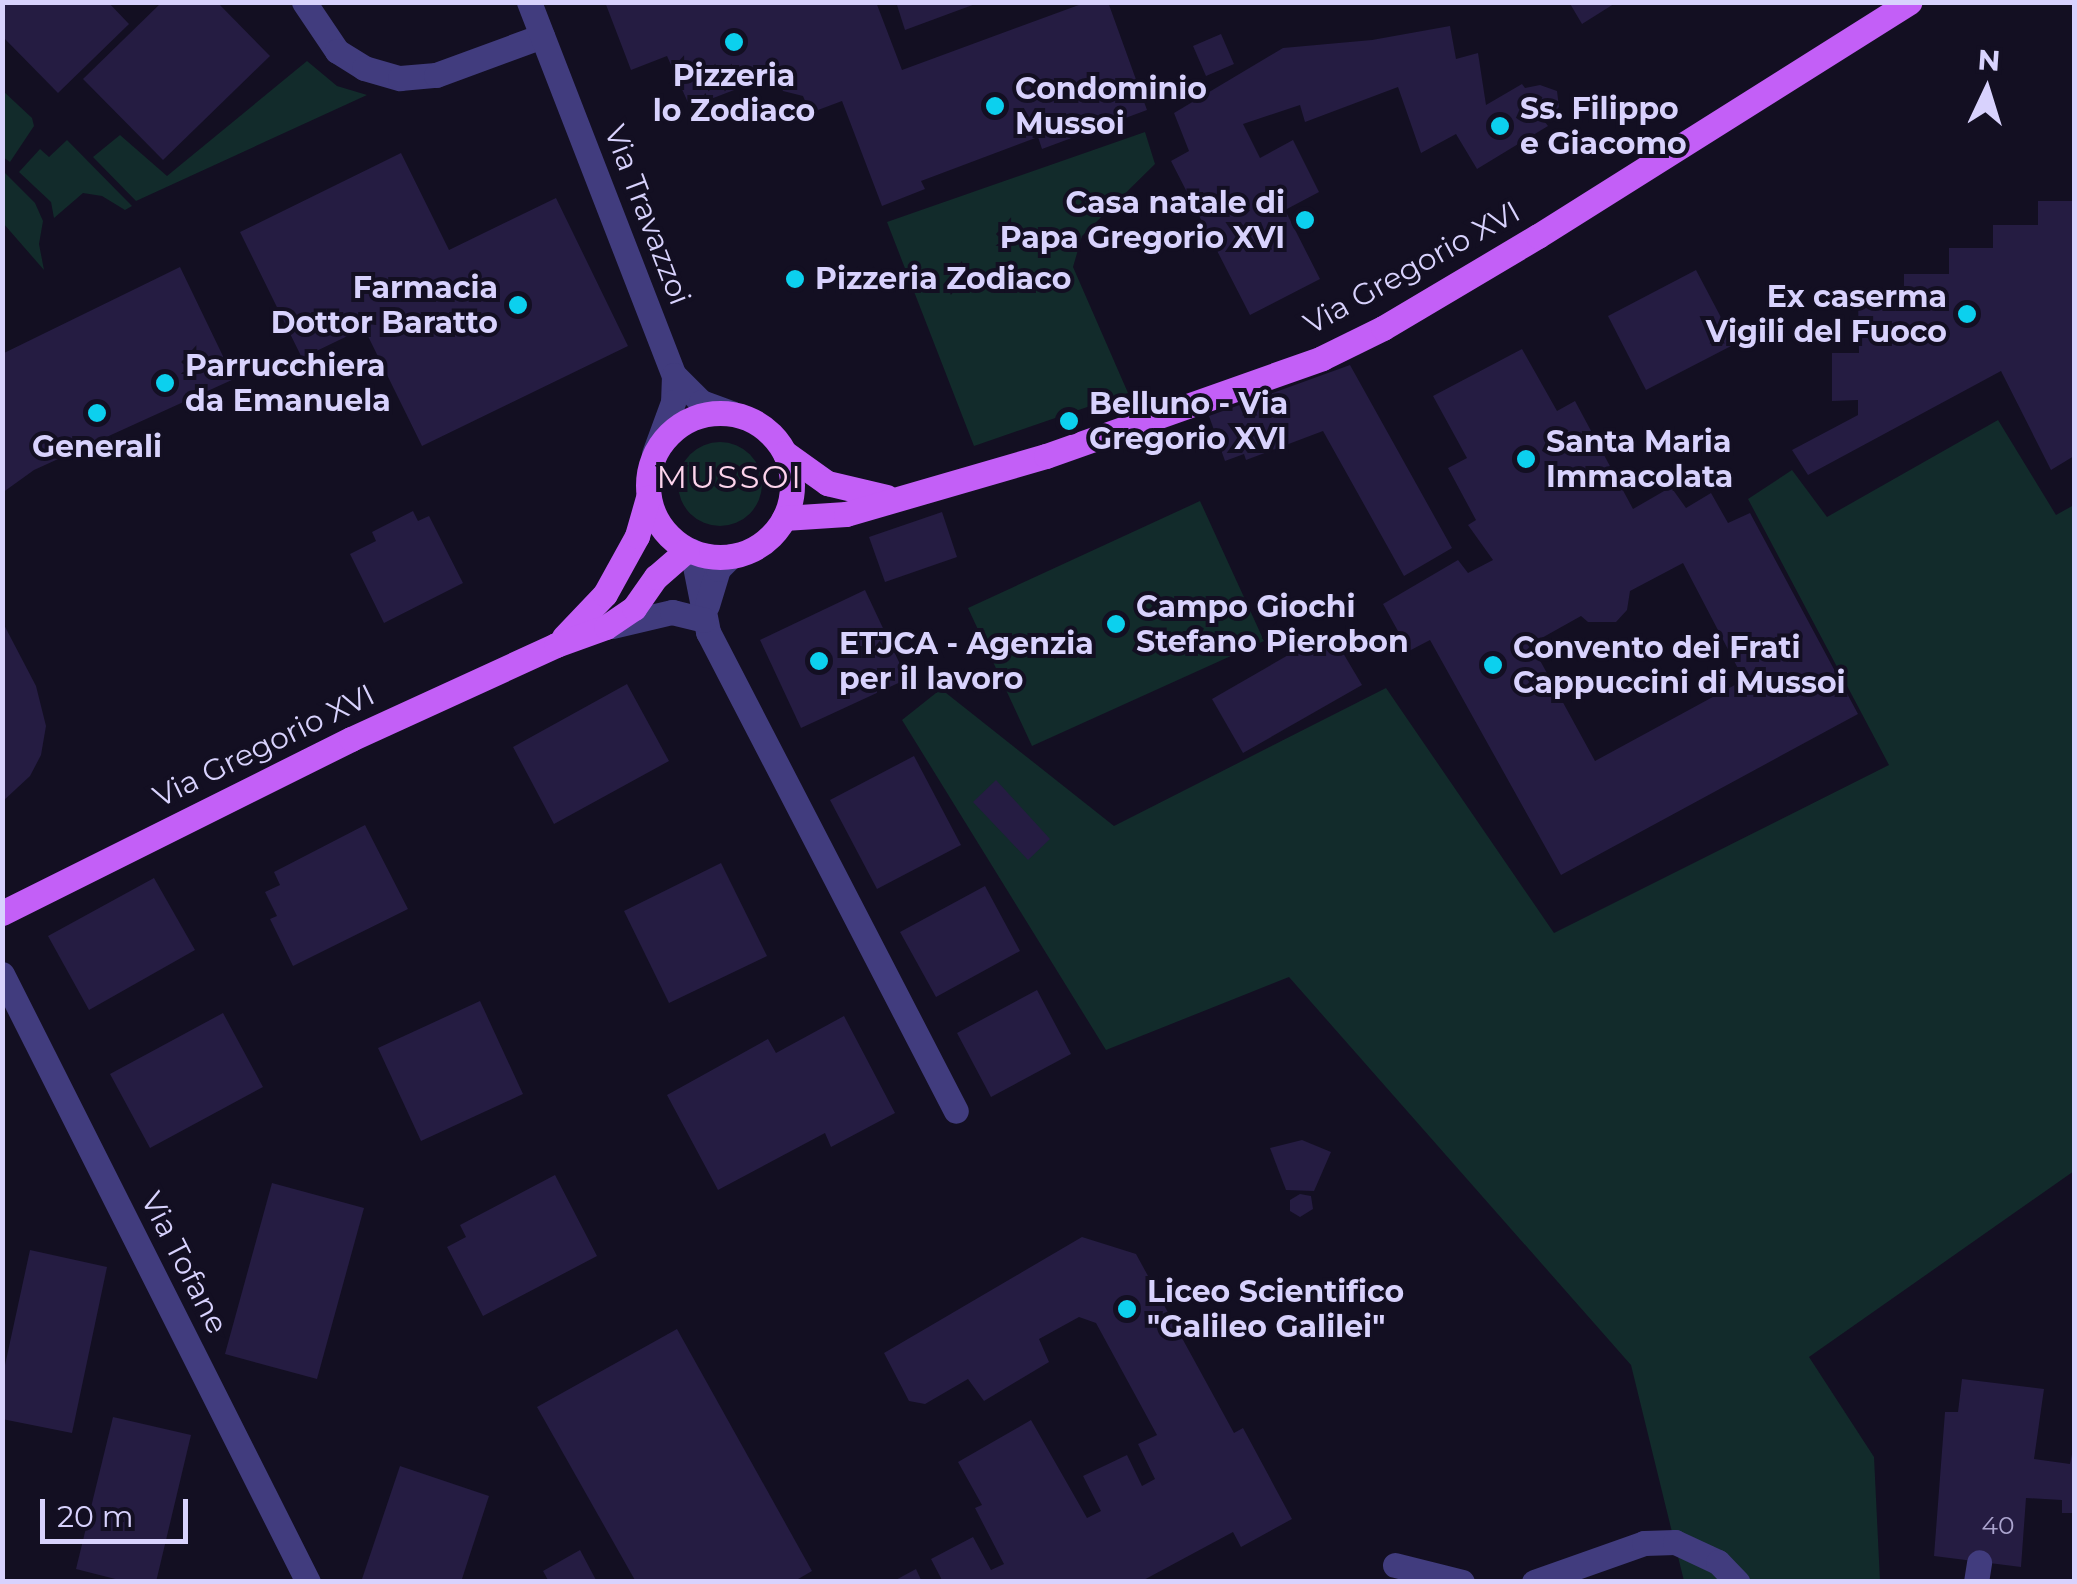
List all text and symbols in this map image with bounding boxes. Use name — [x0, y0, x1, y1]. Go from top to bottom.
marker: Pizzeria lo Zodiaco — [723, 31, 745, 53]
north arrow — [1937, 40, 2037, 140]
text: N — [1977, 42, 2002, 78]
place label: Pizzeria lo Zodiaco — [653, 58, 815, 128]
place label: Condominio Mussoi — [1015, 71, 1207, 142]
place label: Ss. Filippo e Giacomo — [1520, 91, 1687, 162]
marker: Condominio Mussoi — [984, 95, 1006, 117]
marker: Ss. Filippo e Giacomo — [1489, 115, 1511, 137]
street label: Via Travazzoi — [596, 120, 698, 310]
place label: Casa natale di Papa Gregorio XVI — [1000, 185, 1285, 256]
street label: Via Gregorio XVI — [1298, 194, 1526, 342]
marker: Casa natale di Papa Gregorio XVI — [1294, 209, 1316, 231]
place label: Pizzeria Zodiaco — [815, 261, 1071, 297]
marker: Pizzeria Zodiaco — [784, 268, 806, 290]
place label: Farmacia Dottor Baratto — [271, 270, 498, 340]
place label: Ex caserma Vigili del Fuoco — [1706, 279, 1947, 350]
marker: Farmacia Dottor Baratto — [507, 294, 529, 316]
marker: Ex caserma Vigili del Fuoco — [1956, 303, 1978, 325]
place label: Parrucchiera da Emanuela — [185, 348, 391, 418]
marker: Parrucchiera da Emanuela — [154, 372, 176, 394]
place label: Belluno - Via Gregorio XVI — [1089, 386, 1288, 456]
marker: Generali — [86, 402, 108, 424]
marker: Belluno - Via Gregorio XVI — [1058, 410, 1080, 432]
place label: Santa Maria Immacolata — [1546, 424, 1733, 494]
place label: Generali — [32, 429, 162, 465]
marker: Santa Maria Immacolata — [1515, 448, 1537, 470]
district label: MUSSOI — [657, 458, 803, 496]
place label: Campo Giochi Stefano Pierobon — [1136, 589, 1409, 660]
marker: Campo Giochi Stefano Pierobon — [1105, 613, 1127, 635]
place label: ETJCA - Agenzia per il lavoro — [839, 626, 1094, 696]
place label: Convento dei Frati Cappuccini di Mussoi — [1513, 630, 1846, 700]
marker: ETJCA - Agenzia per il lavoro — [808, 650, 830, 672]
marker: Convento dei Frati Cappuccini di Mussoi — [1482, 654, 1504, 676]
street label: Via Gregorio XVI — [148, 677, 380, 815]
street label: Via Tofane — [133, 1186, 235, 1340]
place label: Liceo Scientifico "Galileo Galilei" — [1147, 1274, 1404, 1344]
marker: Liceo Scientifico "Galileo Galilei" — [1116, 1298, 1138, 1320]
scale bar — [45, 1479, 192, 1541]
text: 20 m — [57, 1498, 134, 1535]
house number: 40 — [1981, 1510, 2015, 1540]

